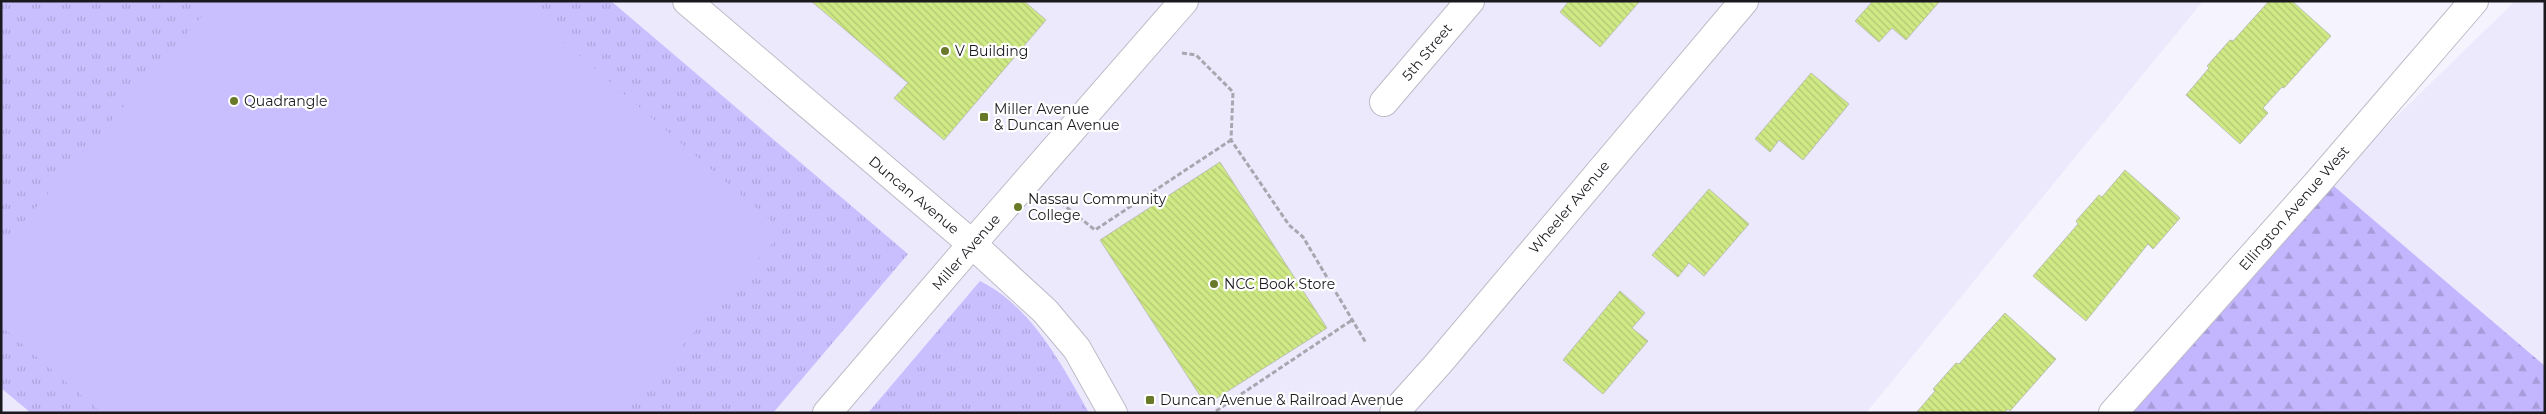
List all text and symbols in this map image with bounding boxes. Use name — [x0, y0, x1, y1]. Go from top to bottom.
street label: 5th Street — [1398, 20, 1456, 84]
place label: V Building — [955, 42, 1028, 60]
marker: V Building — [939, 45, 951, 57]
place label: Quadrangle — [244, 92, 328, 110]
marker: Quadrangle — [228, 95, 240, 107]
place label: Miller Avenue & Duncan Avenue — [994, 100, 1120, 134]
marker: Miller Avenue & Duncan Avenue — [978, 111, 990, 123]
street label: Ellington Avenue West — [2235, 142, 2353, 274]
street label: Duncan Avenue — [865, 152, 963, 238]
street label: Wheeler Avenue — [1525, 157, 1613, 257]
place label: Nassau Community College — [1028, 190, 1166, 224]
marker: Nassau Community College — [1012, 201, 1024, 213]
street label: Miller Avenue — [928, 210, 1004, 294]
place label: NCC Book Store — [1224, 275, 1335, 293]
marker: NCC Book Store — [1208, 278, 1220, 290]
place label: Duncan Avenue & Railroad Avenue — [1160, 391, 1404, 409]
marker: Duncan Avenue & Railroad Avenue — [1144, 394, 1156, 406]

